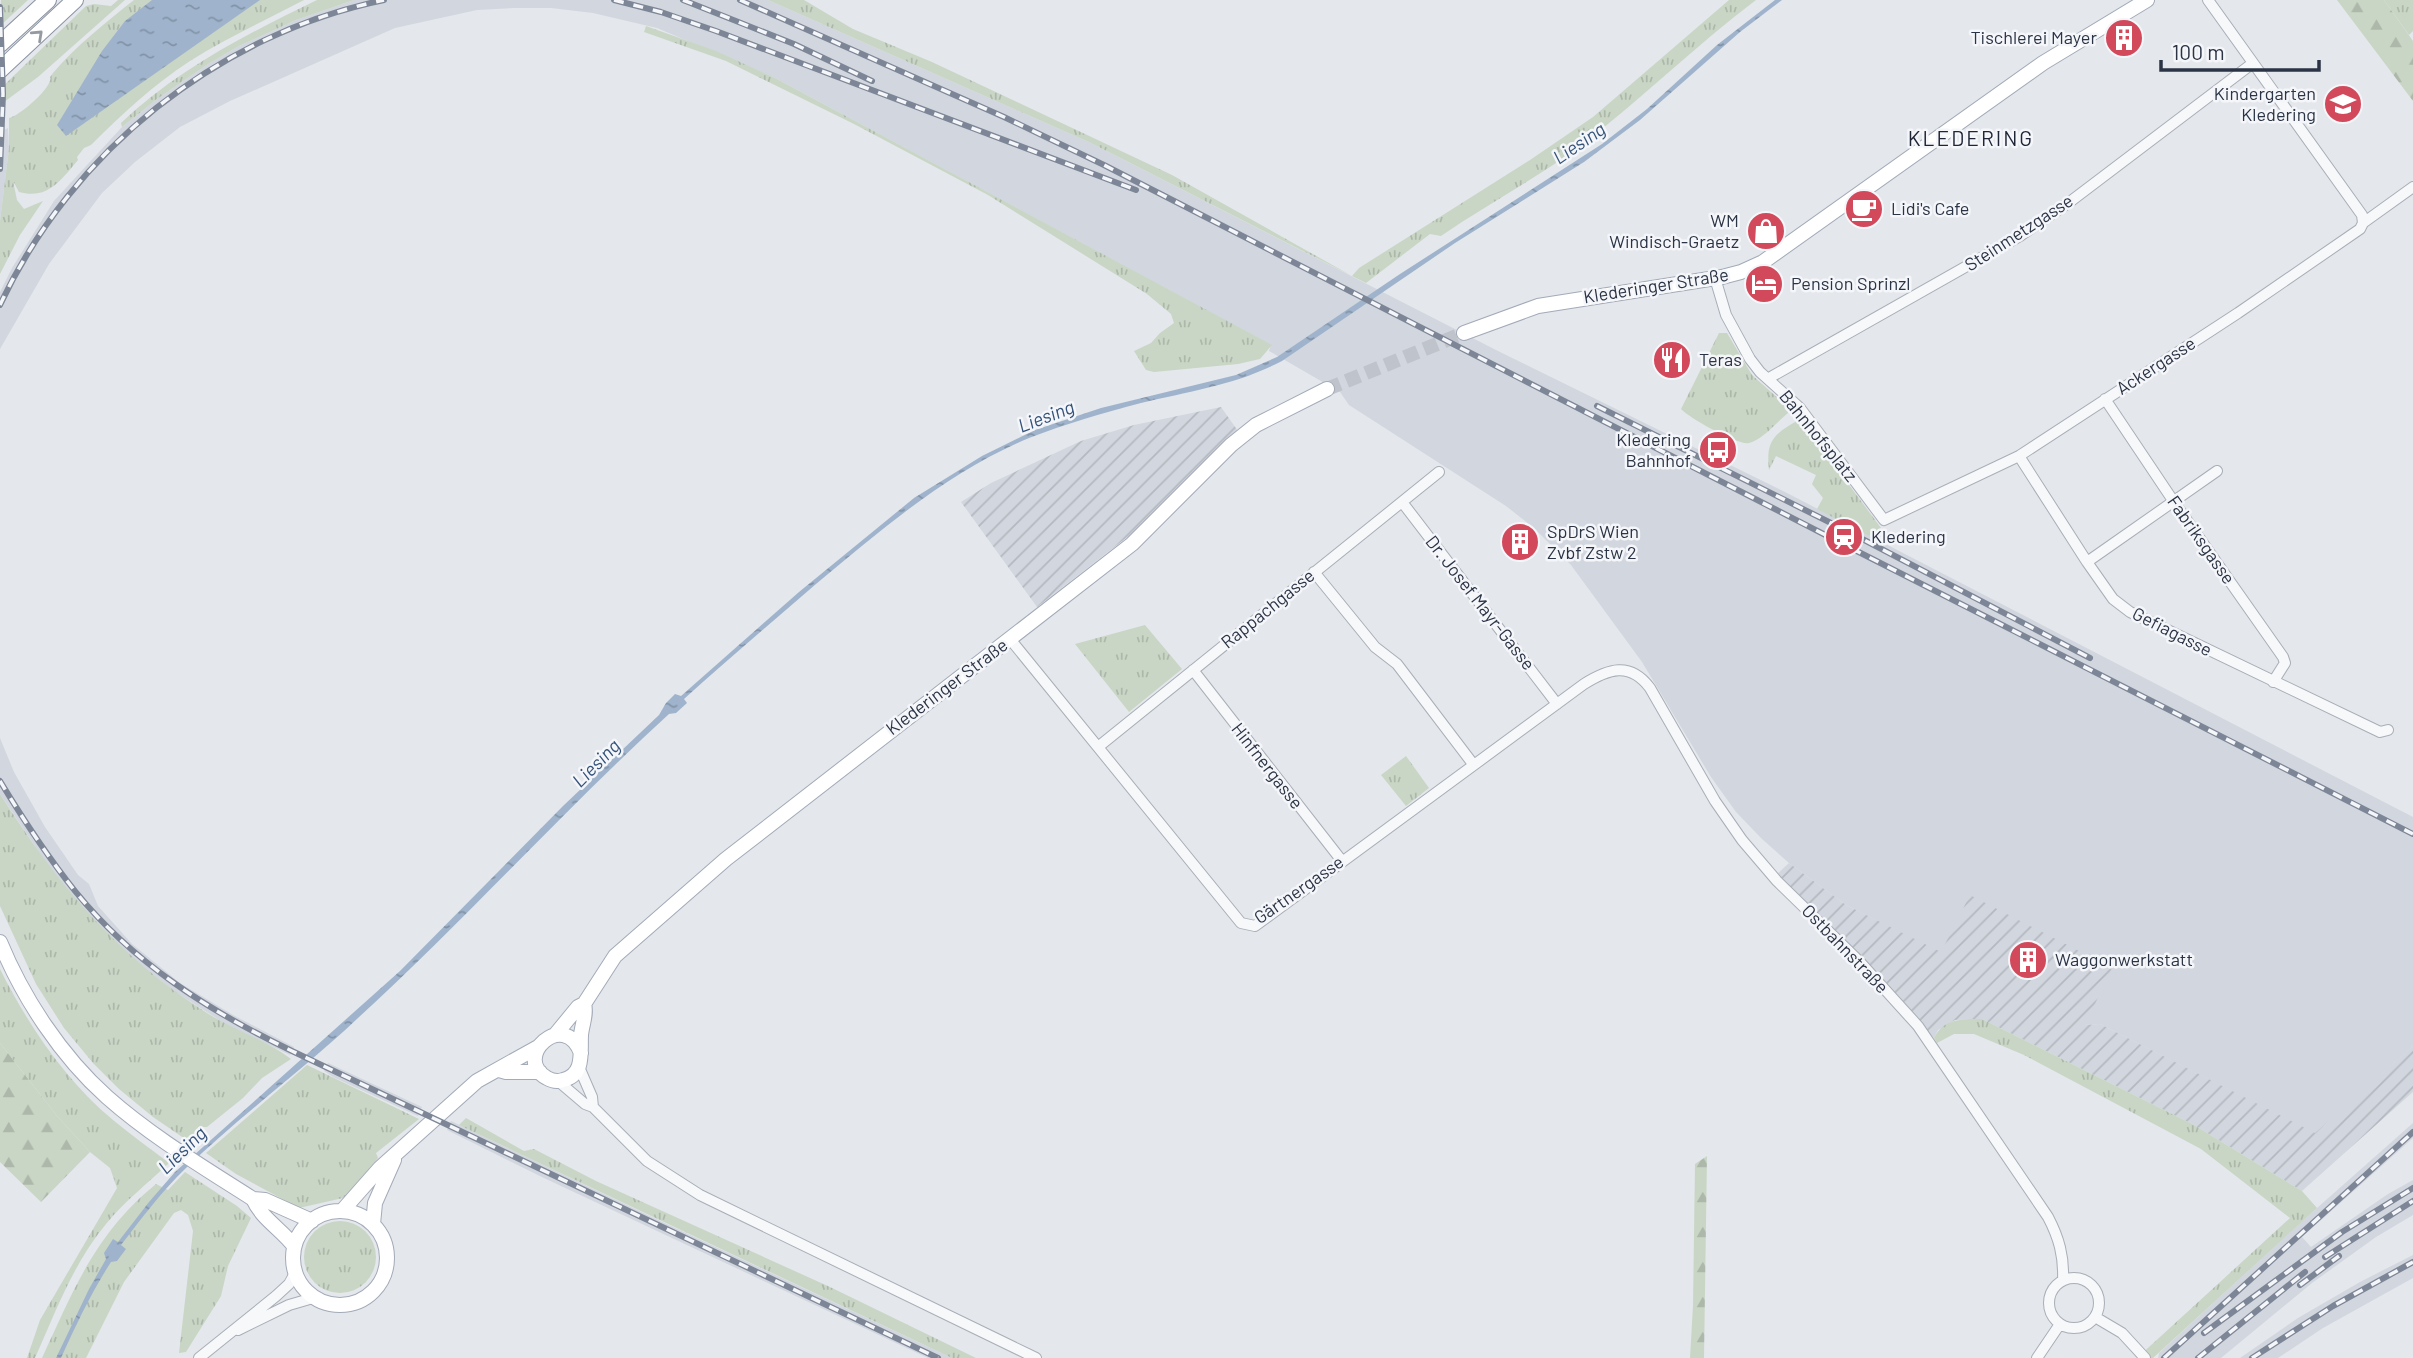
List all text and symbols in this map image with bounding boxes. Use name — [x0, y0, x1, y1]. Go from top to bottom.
building icon: Tischlerei Mayer — [2103, 17, 2145, 59]
place label: Tischlerei Mayer — [1971, 26, 2097, 48]
scale bar — [2161, 28, 2318, 72]
one-way arrow — [30, 31, 43, 43]
text: 100 m — [2172, 39, 2225, 64]
place label: Kindergarten Kledering — [2214, 82, 2316, 125]
school or university icon: Kindergarten Kledering — [2322, 83, 2364, 125]
water label: Liesing — [1548, 117, 1609, 168]
district label: KLEDERING — [1908, 125, 2034, 150]
cafe icon: Lidi's Cafe — [1843, 188, 1885, 230]
street label: Steinmetzgasse — [1960, 189, 2077, 275]
place label: Lidi's Cafe — [1891, 197, 1969, 219]
place label: WM Windisch-Graetz — [1609, 209, 1739, 252]
shop icon: WM Windisch-Graetz — [1745, 210, 1787, 252]
street label: Klederinger Straße — [1582, 263, 1730, 307]
hotel icon: Pension Sprinzl — [1743, 263, 1785, 305]
place label: Pension Sprinzl — [1791, 272, 1910, 294]
street label: Ackergasse — [2112, 331, 2199, 399]
restaurant icon: Teras — [1651, 339, 1693, 381]
place label: Teras — [1699, 348, 1742, 370]
street label: Bahnhofsplatz — [1775, 385, 1862, 486]
water label: Liesing — [1015, 394, 1077, 437]
place label: Kledering Bahnhof — [1616, 428, 1691, 471]
bus stop icon: Kledering Bahnhof — [1697, 429, 1739, 471]
street label: Fabriksgasse — [2163, 491, 2240, 588]
station icon: Kledering — [1823, 516, 1865, 558]
place label: SpDrS Wien Zvbf Zstw 2 — [1547, 520, 1639, 563]
building icon: SpDrS Wien Zvbf Zstw 2 — [1499, 521, 1541, 563]
place label: Kledering — [1871, 525, 1946, 547]
street label: Dr. Josef Mayr-Gasse — [1421, 531, 1540, 674]
street label: Rappachgasse — [1216, 564, 1319, 653]
street label: Gefiagasse — [2129, 602, 2216, 660]
street label: Klederinger Straße — [881, 633, 1012, 739]
street label: Hinfnergasse — [1227, 718, 1308, 813]
water label: Liesing — [567, 734, 624, 791]
street label: Gärtnergasse — [1249, 850, 1348, 928]
street label: Ostbahnstraße — [1798, 899, 1894, 997]
building icon: Waggonwerkstatt — [2007, 939, 2049, 981]
place label: Waggonwerkstatt — [2055, 948, 2193, 970]
water label: Liesing — [153, 1121, 211, 1178]

